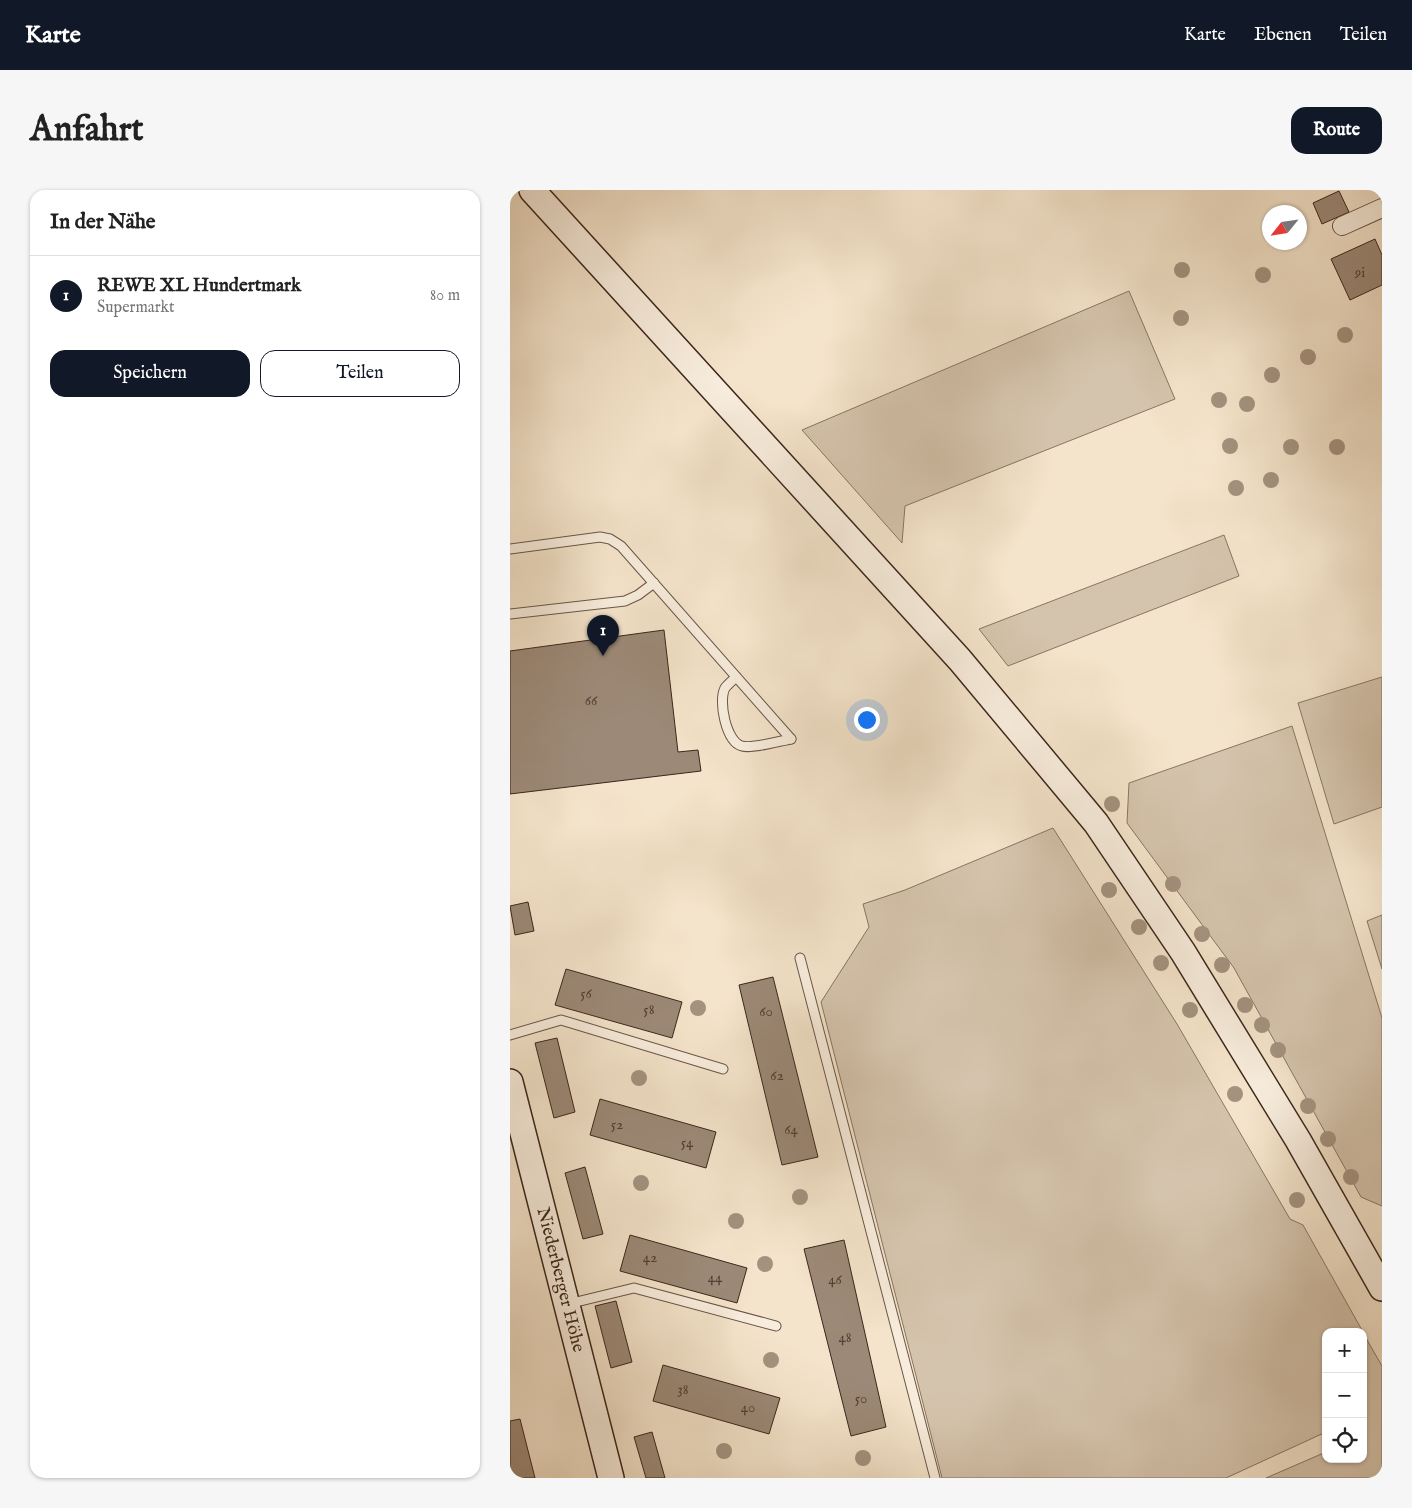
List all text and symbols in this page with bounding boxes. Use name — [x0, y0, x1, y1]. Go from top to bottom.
text: Karte — [25, 20, 81, 51]
text: Karte — [1184, 24, 1226, 47]
text: Ebenen — [1254, 24, 1312, 47]
text: Teilen — [1340, 24, 1387, 47]
button: Route — [1291, 107, 1382, 154]
text: Anfahrt — [30, 108, 144, 153]
north arrow — [1262, 205, 1307, 250]
text: In der Nähe — [50, 209, 156, 236]
house number: 9i — [1354, 263, 1365, 282]
text: REWE XL Hundertmark — [97, 274, 301, 298]
text: 1 — [63, 286, 69, 306]
text: 80 m — [430, 286, 460, 306]
text: Supermarkt — [97, 298, 175, 318]
button: Speichern — [50, 350, 250, 397]
button: Teilen — [260, 350, 460, 397]
pin: 1 — [587, 615, 619, 656]
house number: 66 — [585, 691, 598, 710]
your location — [854, 707, 880, 733]
house number: 56 — [580, 984, 593, 1003]
house number: 58 — [643, 1000, 655, 1019]
house number: 60 — [759, 1002, 773, 1021]
house number: 62 — [770, 1066, 784, 1085]
house number: 52 — [611, 1115, 623, 1134]
house number: 64 — [784, 1120, 798, 1139]
house number: 54 — [681, 1133, 694, 1152]
street label: Niederberger Höhe — [531, 1205, 590, 1355]
house number: 42 — [643, 1248, 657, 1267]
house number: 44 — [708, 1268, 723, 1287]
house number: 46 — [828, 1270, 843, 1289]
house number: 48 — [838, 1328, 852, 1347]
map controls — [1322, 1328, 1367, 1463]
button: + — [1322, 1328, 1367, 1373]
button: − — [1322, 1373, 1367, 1418]
house number: 38 — [677, 1380, 689, 1399]
house number: 50 — [855, 1389, 867, 1408]
house number: 40 — [741, 1398, 755, 1417]
button: locate — [1322, 1418, 1367, 1463]

